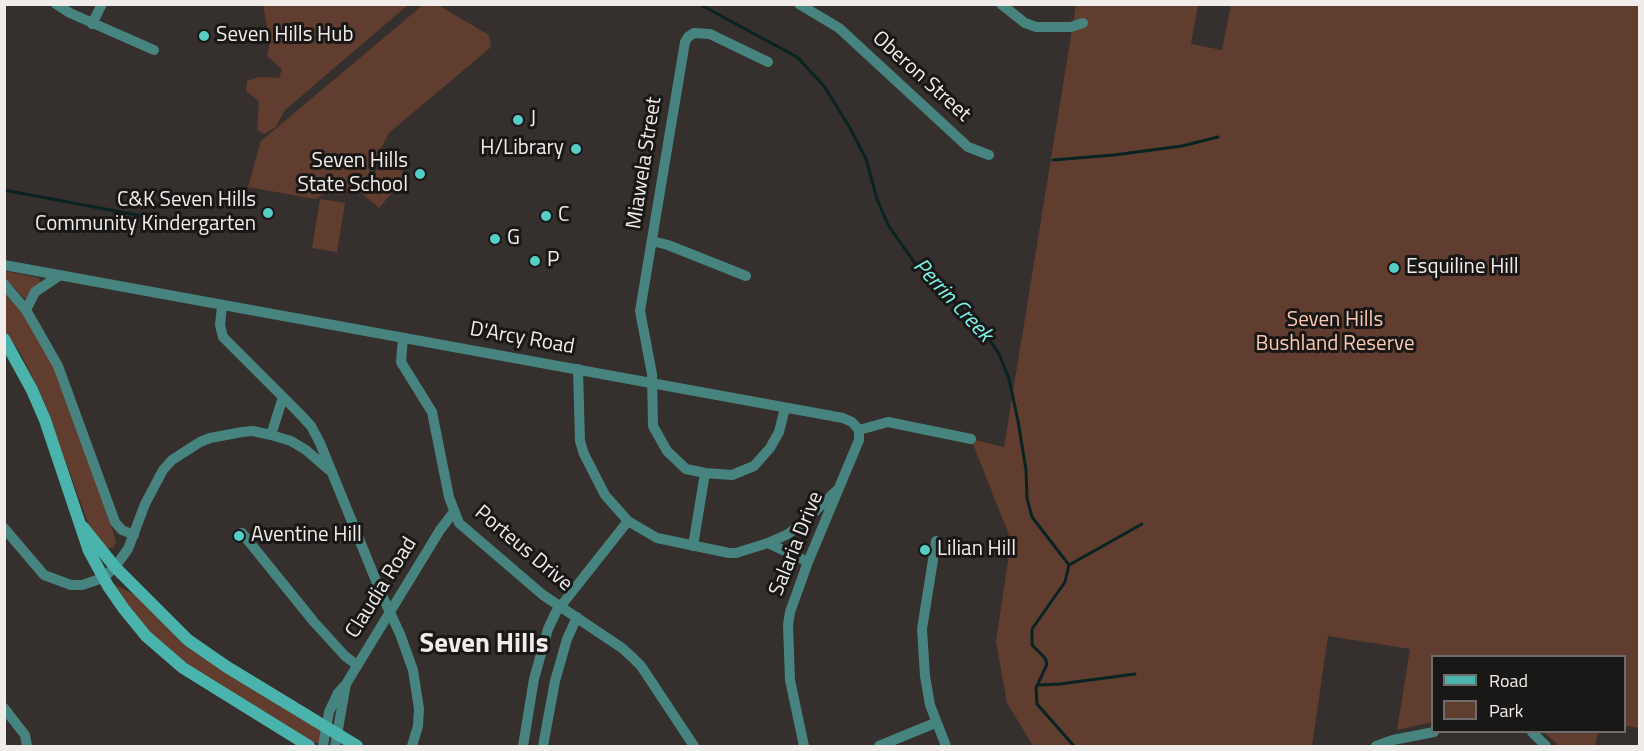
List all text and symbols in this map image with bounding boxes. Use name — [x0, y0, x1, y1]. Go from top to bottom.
place label: Seven Hills Hub — [216, 23, 353, 49]
street label: Oberon Street — [867, 26, 975, 128]
marker: Seven Hills Hub — [197, 29, 211, 43]
street label: Miawela Street — [622, 95, 668, 231]
place label: J — [530, 107, 536, 133]
marker: J — [511, 113, 525, 127]
place label: H/Library — [480, 136, 564, 162]
marker: H/Library — [569, 142, 583, 156]
place label: Seven Hills State School — [297, 149, 408, 199]
marker: Seven Hills State School — [413, 167, 427, 181]
place label: C&K Seven Hills Community Kindergarten — [35, 188, 256, 238]
place label: C — [558, 203, 569, 229]
marker: C&K Seven Hills Community Kindergarten — [261, 206, 275, 220]
marker: C — [539, 209, 553, 223]
place label: G — [507, 226, 520, 252]
marker: G — [488, 232, 502, 246]
place label: P — [547, 248, 559, 274]
marker: P — [528, 254, 542, 268]
water label: Perrin Creek — [907, 254, 997, 348]
place label: Esquiline Hill — [1406, 255, 1519, 281]
marker: Esquiline Hill — [1387, 261, 1401, 275]
park label: Seven Hills Bushland Reserve — [1255, 308, 1415, 358]
street label: D'Arcy Road — [468, 317, 576, 361]
street label: Salaria Drive — [765, 488, 829, 600]
street label: Porteus Drive — [469, 501, 577, 597]
place label: Aventine Hill — [251, 523, 362, 549]
marker: Aventine Hill — [232, 529, 246, 543]
street label: Claudia Road — [341, 533, 423, 643]
place label: Lilian Hill — [937, 537, 1016, 563]
marker: Lilian Hill — [918, 543, 932, 557]
district label: Seven Hills — [420, 629, 548, 661]
legend — [1431, 655, 1626, 733]
text: Road — [1489, 667, 1528, 694]
text: Park — [1489, 697, 1523, 724]

